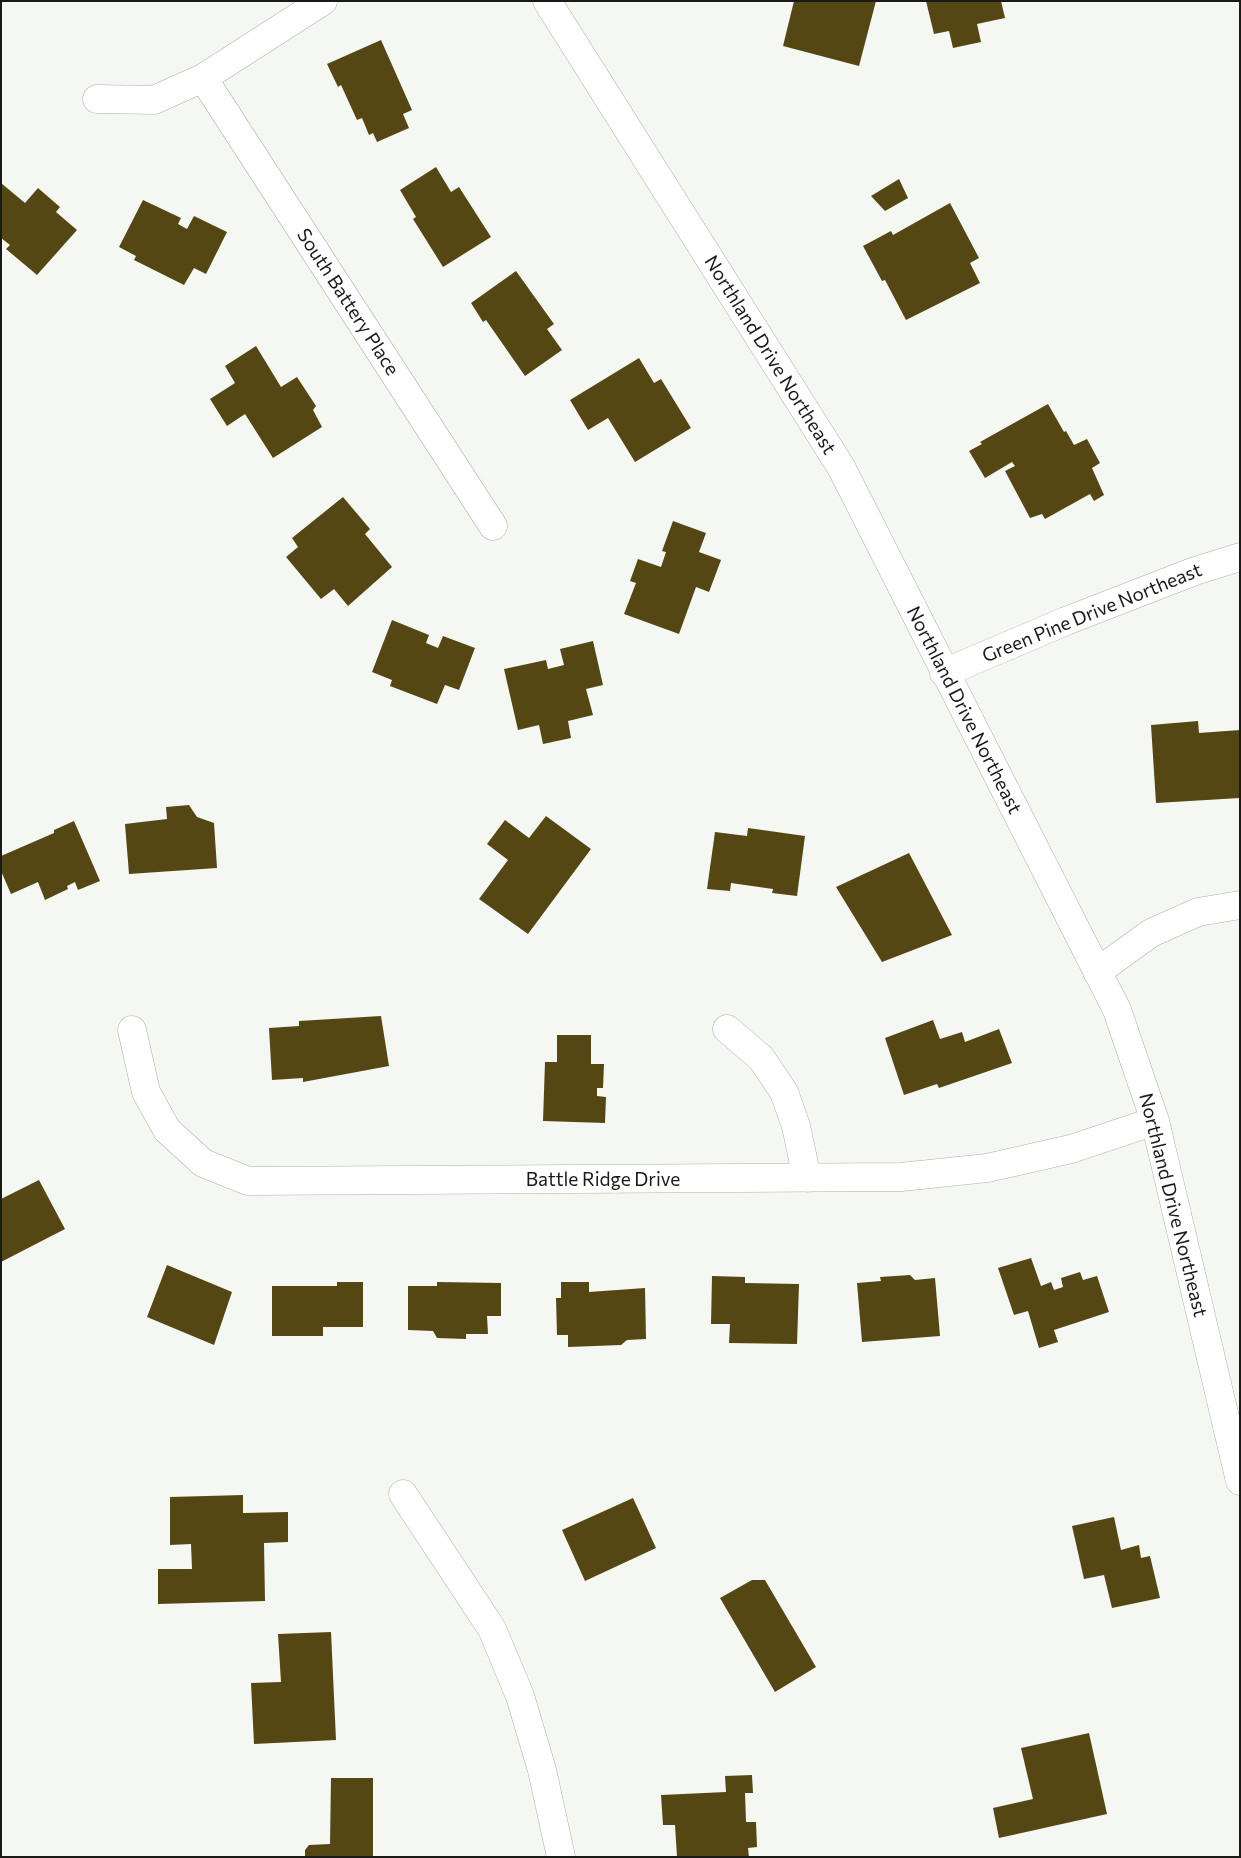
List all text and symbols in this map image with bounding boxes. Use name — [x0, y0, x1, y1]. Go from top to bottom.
street label: South Battery Place — [292, 224, 404, 380]
street label: Northland Drive Northeast — [699, 251, 841, 459]
street label: Green Pine Drive Northeast — [979, 558, 1205, 668]
street label: Northland Drive Northeast — [902, 602, 1026, 818]
street label: Northland Drive Northeast — [1134, 1091, 1212, 1319]
street label: Battle Ridge Drive — [526, 1169, 680, 1191]

